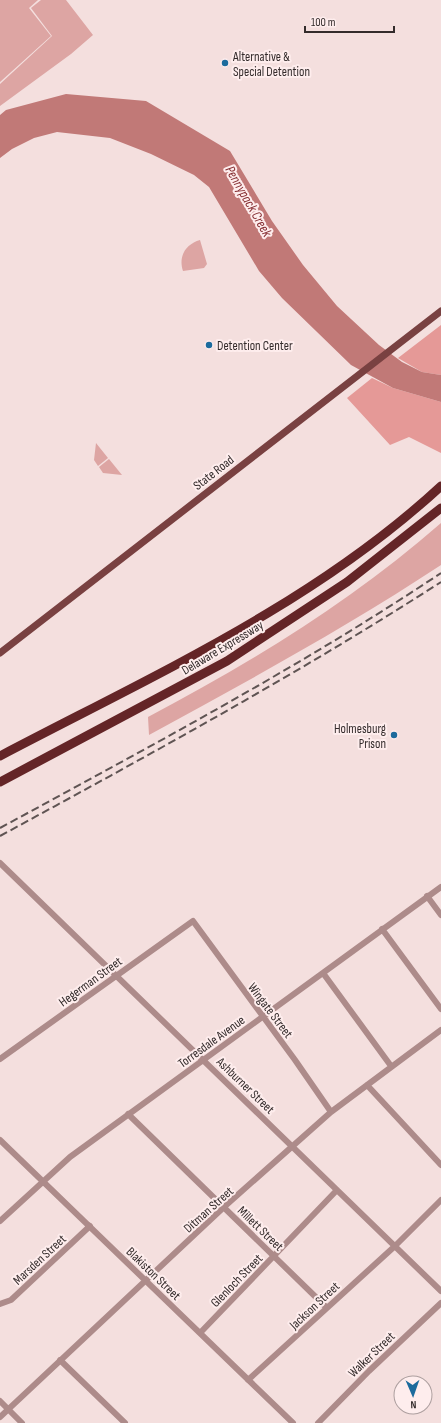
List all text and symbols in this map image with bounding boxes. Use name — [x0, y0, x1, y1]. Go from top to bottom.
scale bar — [305, 8, 394, 34]
text: 100 m — [311, 15, 336, 30]
place label: Alternative & Special Detention — [232, 49, 310, 80]
marker: Alternative & Special Detention — [220, 58, 230, 68]
water label: Pennypack Creek — [221, 163, 276, 240]
place label: Detention Center — [217, 338, 293, 354]
marker: Detention Center — [204, 340, 214, 350]
street label: State Road — [190, 452, 237, 494]
street label: Delaware Expressway — [179, 617, 266, 679]
place label: Holmesburg Prison — [334, 721, 386, 752]
marker: Holmesburg Prison — [389, 730, 399, 740]
street label: Hegerman Street — [56, 953, 125, 1010]
street label: Wingate Street — [244, 980, 296, 1041]
street label: Torresdale Avenue — [175, 1012, 248, 1071]
street label: Ashburner Street — [212, 1053, 278, 1117]
street label: Ditman Street — [181, 1183, 237, 1236]
street label: Millett Street — [234, 1203, 287, 1254]
street label: Marsden Street — [10, 1231, 70, 1288]
street label: Blakiston Street — [123, 1244, 184, 1304]
street label: Glenloch Street — [207, 1251, 266, 1311]
street label: Jackson Street — [286, 1278, 343, 1334]
street label: Walker Street — [345, 1329, 398, 1381]
north arrow — [393, 1375, 433, 1415]
text: N — [410, 1398, 416, 1411]

